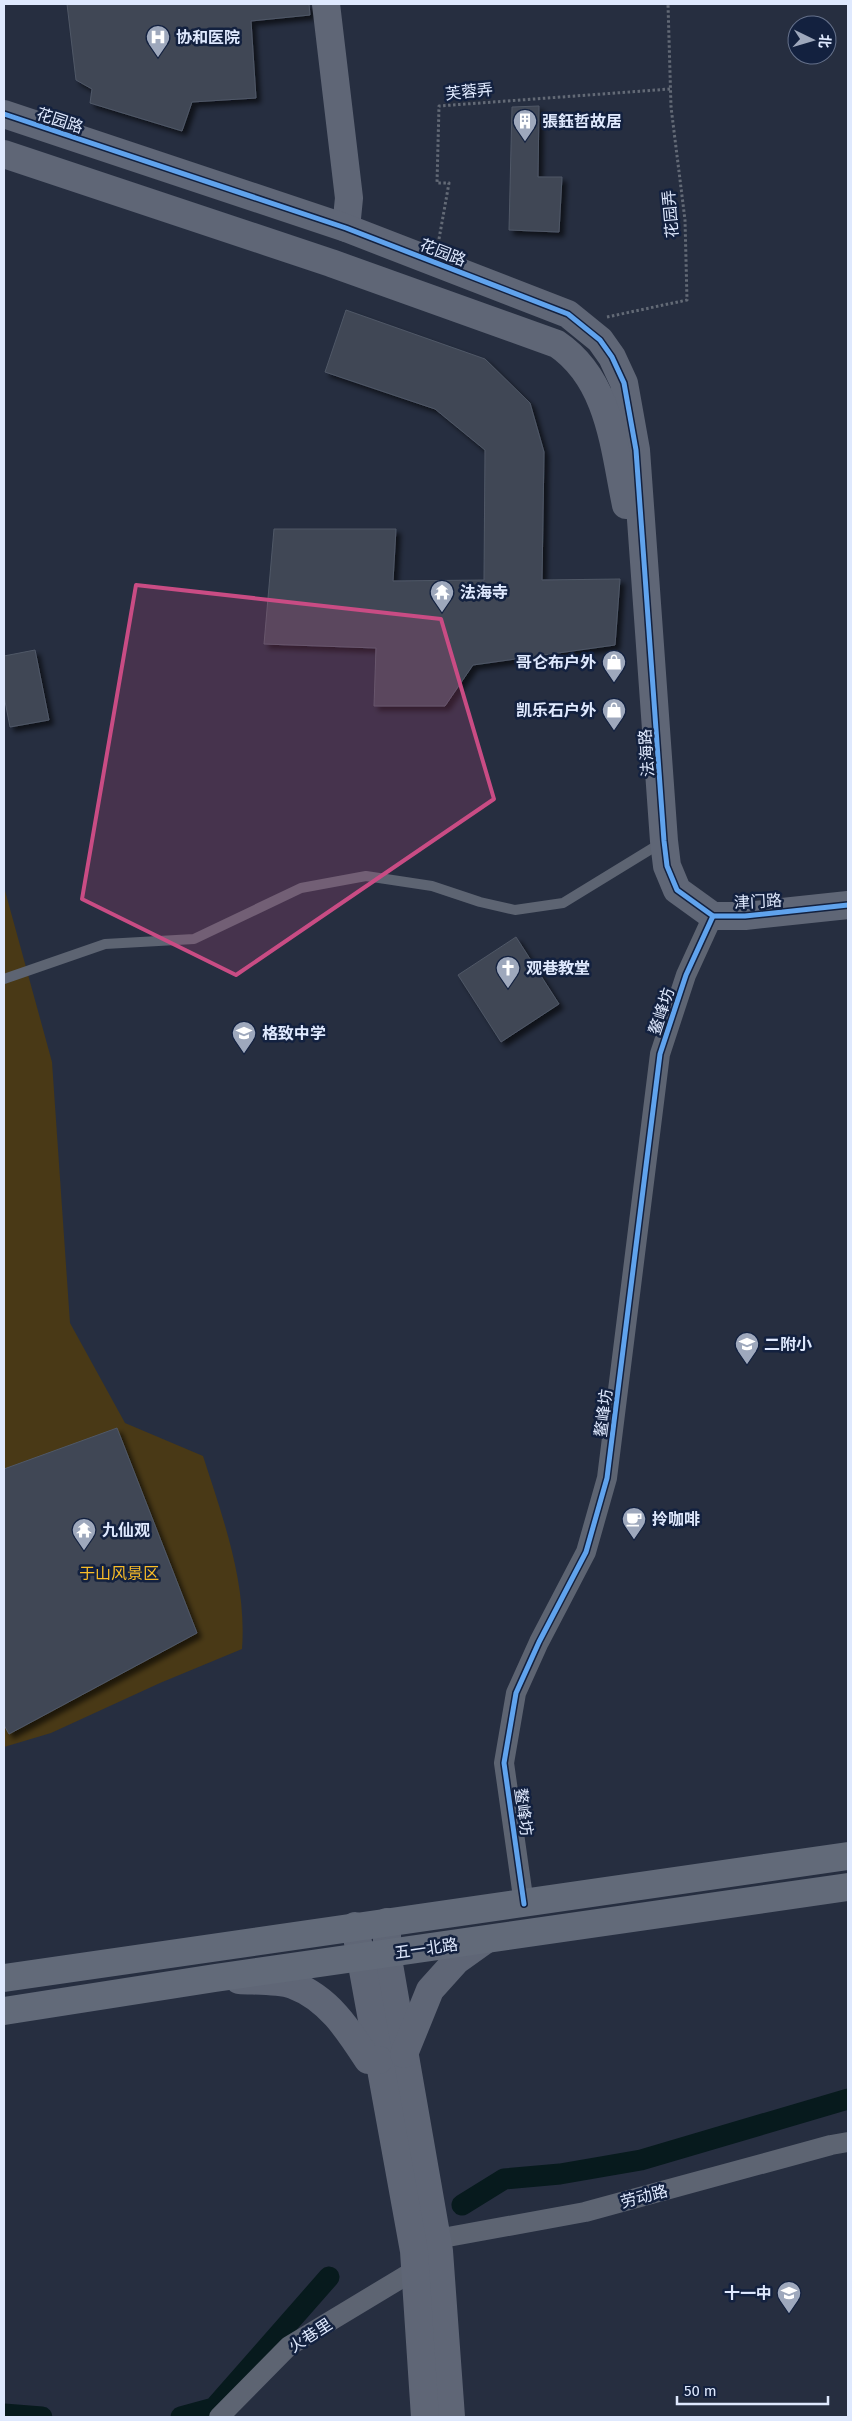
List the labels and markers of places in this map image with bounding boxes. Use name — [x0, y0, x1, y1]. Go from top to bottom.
hospital icon: 协和医院 — [145, 24, 171, 58]
place label: 协和医院 — [176, 28, 240, 47]
building icon: 張鈺哲故居 — [512, 108, 538, 142]
place label: 張鈺哲故居 — [542, 112, 622, 131]
temple icon: 法海寺 — [429, 579, 455, 613]
place label: 法海寺 — [460, 583, 508, 602]
shop icon: 哥仑布户外 — [601, 649, 627, 683]
place label: 哥仑布户外 — [516, 653, 597, 672]
shop icon: 凯乐石户外 — [601, 697, 627, 731]
place label: 凯乐石户外 — [516, 701, 597, 720]
church icon: 观巷教堂 — [495, 955, 521, 989]
place label: 观巷教堂 — [526, 959, 590, 978]
school or university icon: 格致中学 — [231, 1020, 257, 1054]
place label: 格致中学 — [262, 1024, 326, 1043]
school or university icon: 二附小 — [734, 1331, 760, 1365]
place label: 二附小 — [764, 1335, 812, 1354]
cafe icon: 拎咖啡 — [621, 1506, 647, 1540]
place label: 拎咖啡 — [652, 1510, 700, 1529]
temple icon: 九仙观 — [71, 1517, 97, 1551]
place label: 九仙观 — [102, 1521, 150, 1540]
school or university icon: 十一中 — [776, 2280, 802, 2314]
place label: 十一中 — [724, 2284, 772, 2303]

